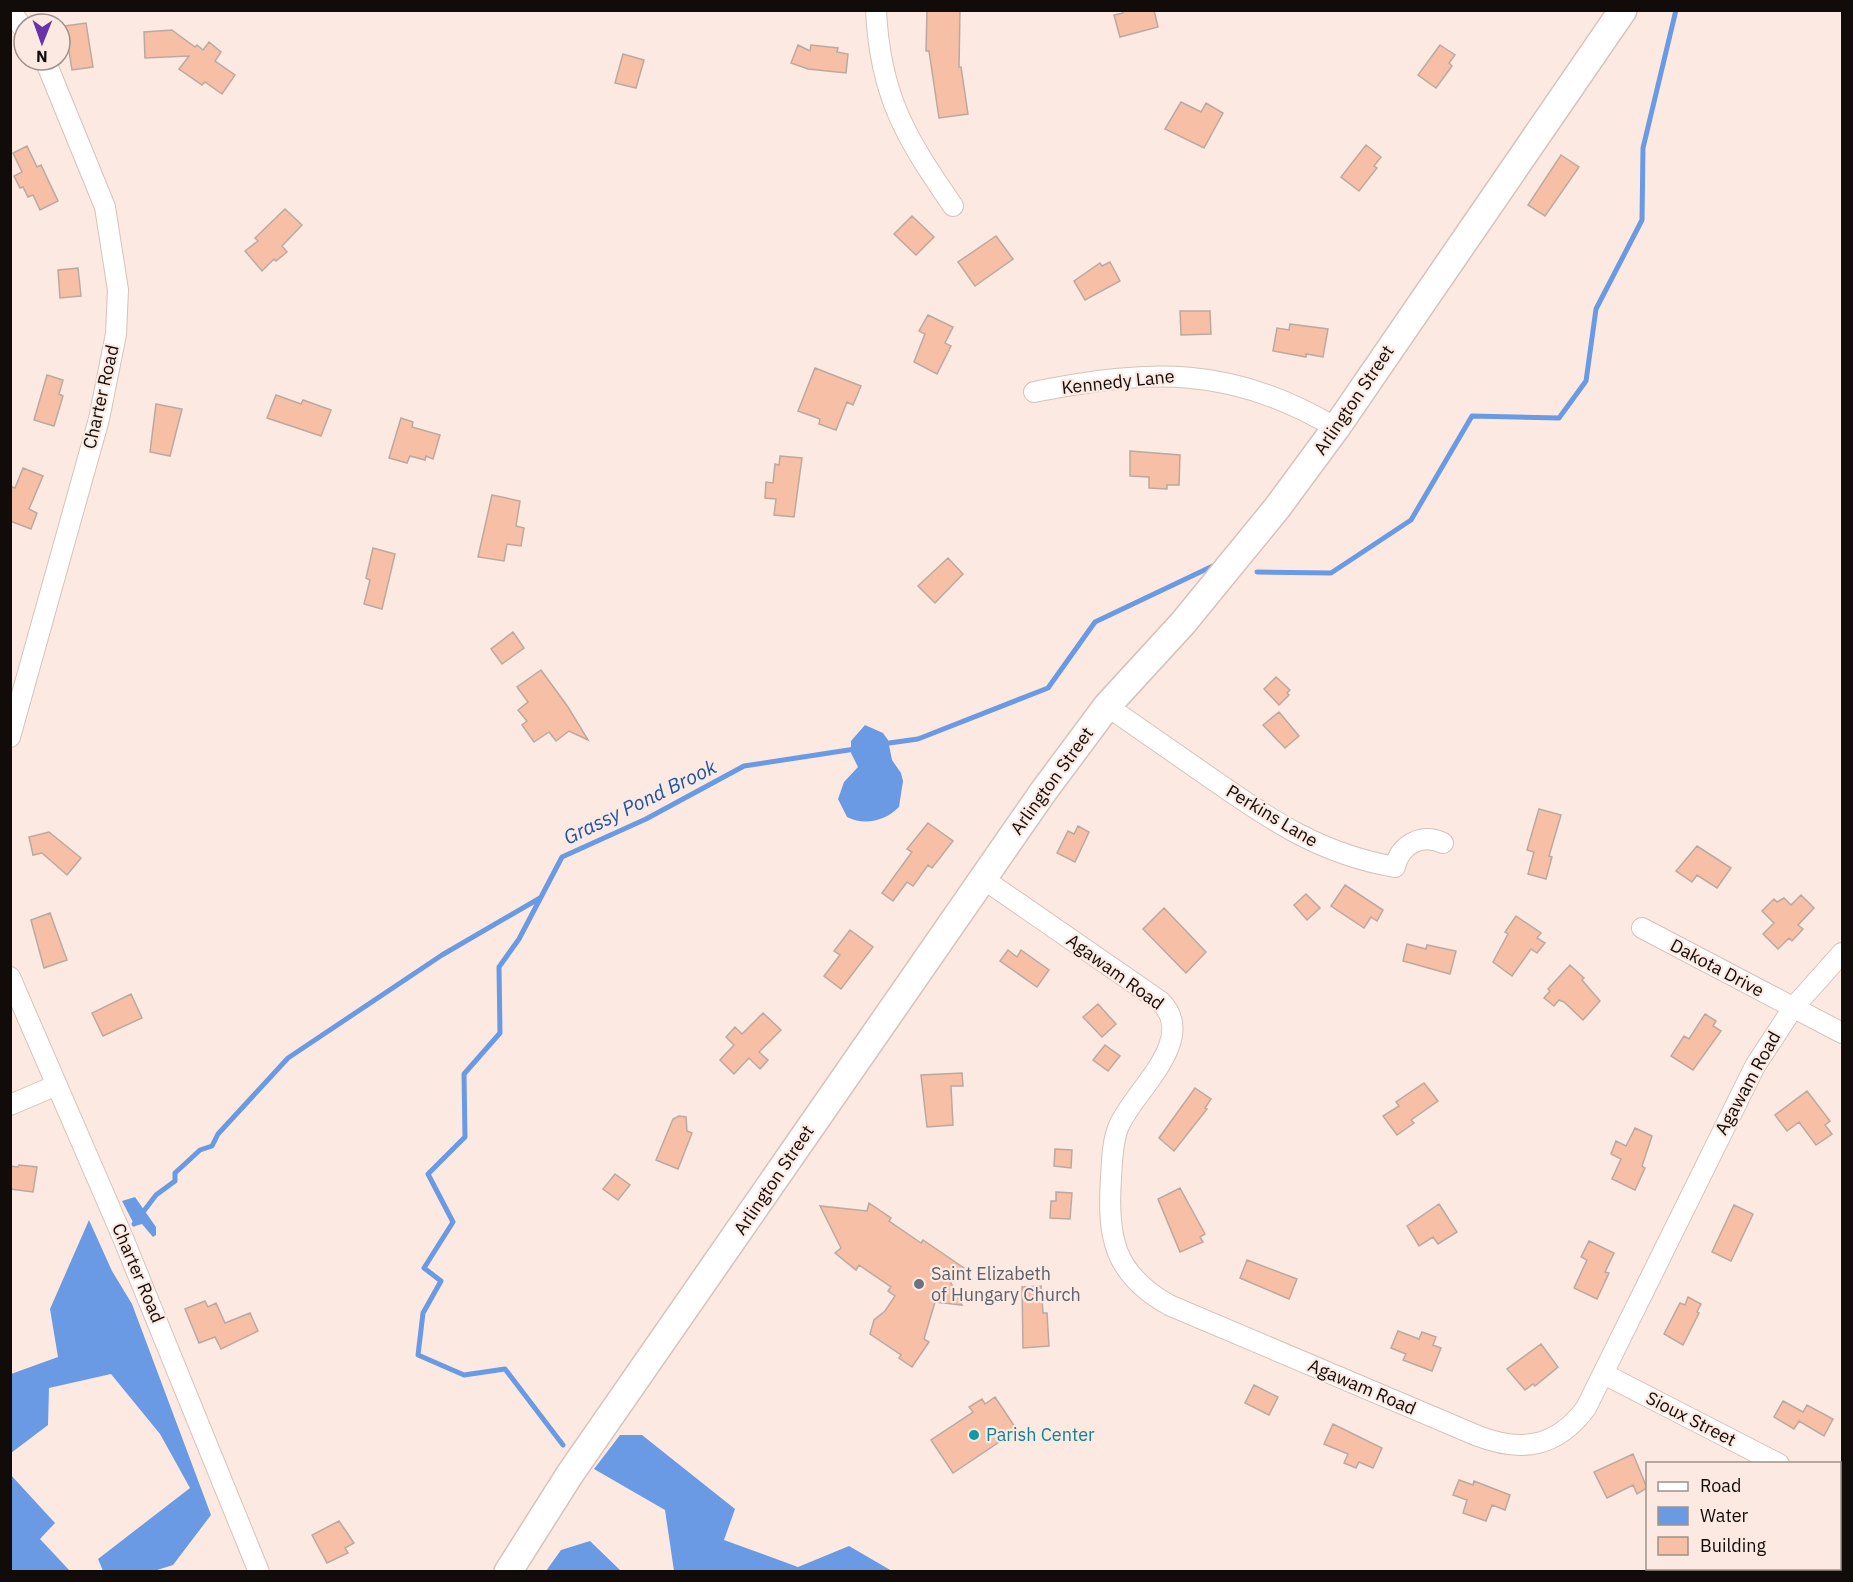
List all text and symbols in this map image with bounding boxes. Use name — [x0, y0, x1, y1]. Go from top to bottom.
north arrow — [12, 12, 72, 72]
text: N — [36, 47, 48, 67]
street label: Arlington Street — [1308, 340, 1399, 459]
street label: Charter Road — [77, 343, 124, 451]
street label: Kennedy Lane — [1060, 364, 1176, 399]
street label: Arlington Street — [1005, 722, 1098, 839]
water label: Grassy Pond Brook — [559, 753, 721, 850]
street label: Perkins Lane — [1222, 779, 1322, 852]
street label: Agawam Road — [1062, 928, 1169, 1015]
street label: Dakota Drive — [1666, 933, 1768, 1002]
street label: Agawam Road — [1710, 1027, 1786, 1139]
street label: Arlington Street — [728, 1120, 819, 1239]
street label: Charter Road — [107, 1219, 170, 1326]
place label: Saint Elizabeth of Hungary Church — [931, 1262, 1081, 1306]
marker: Saint Elizabeth of Hungary Church — [912, 1277, 926, 1291]
street label: Agawam Road — [1305, 1353, 1420, 1420]
street label: Sioux Street — [1642, 1386, 1740, 1451]
place label: Parish Center — [986, 1423, 1095, 1446]
marker: Parish Center — [967, 1428, 981, 1442]
legend — [1646, 1462, 1841, 1570]
text: Road — [1700, 1474, 1741, 1497]
text: Water — [1700, 1504, 1749, 1527]
text: Building — [1700, 1534, 1767, 1557]

